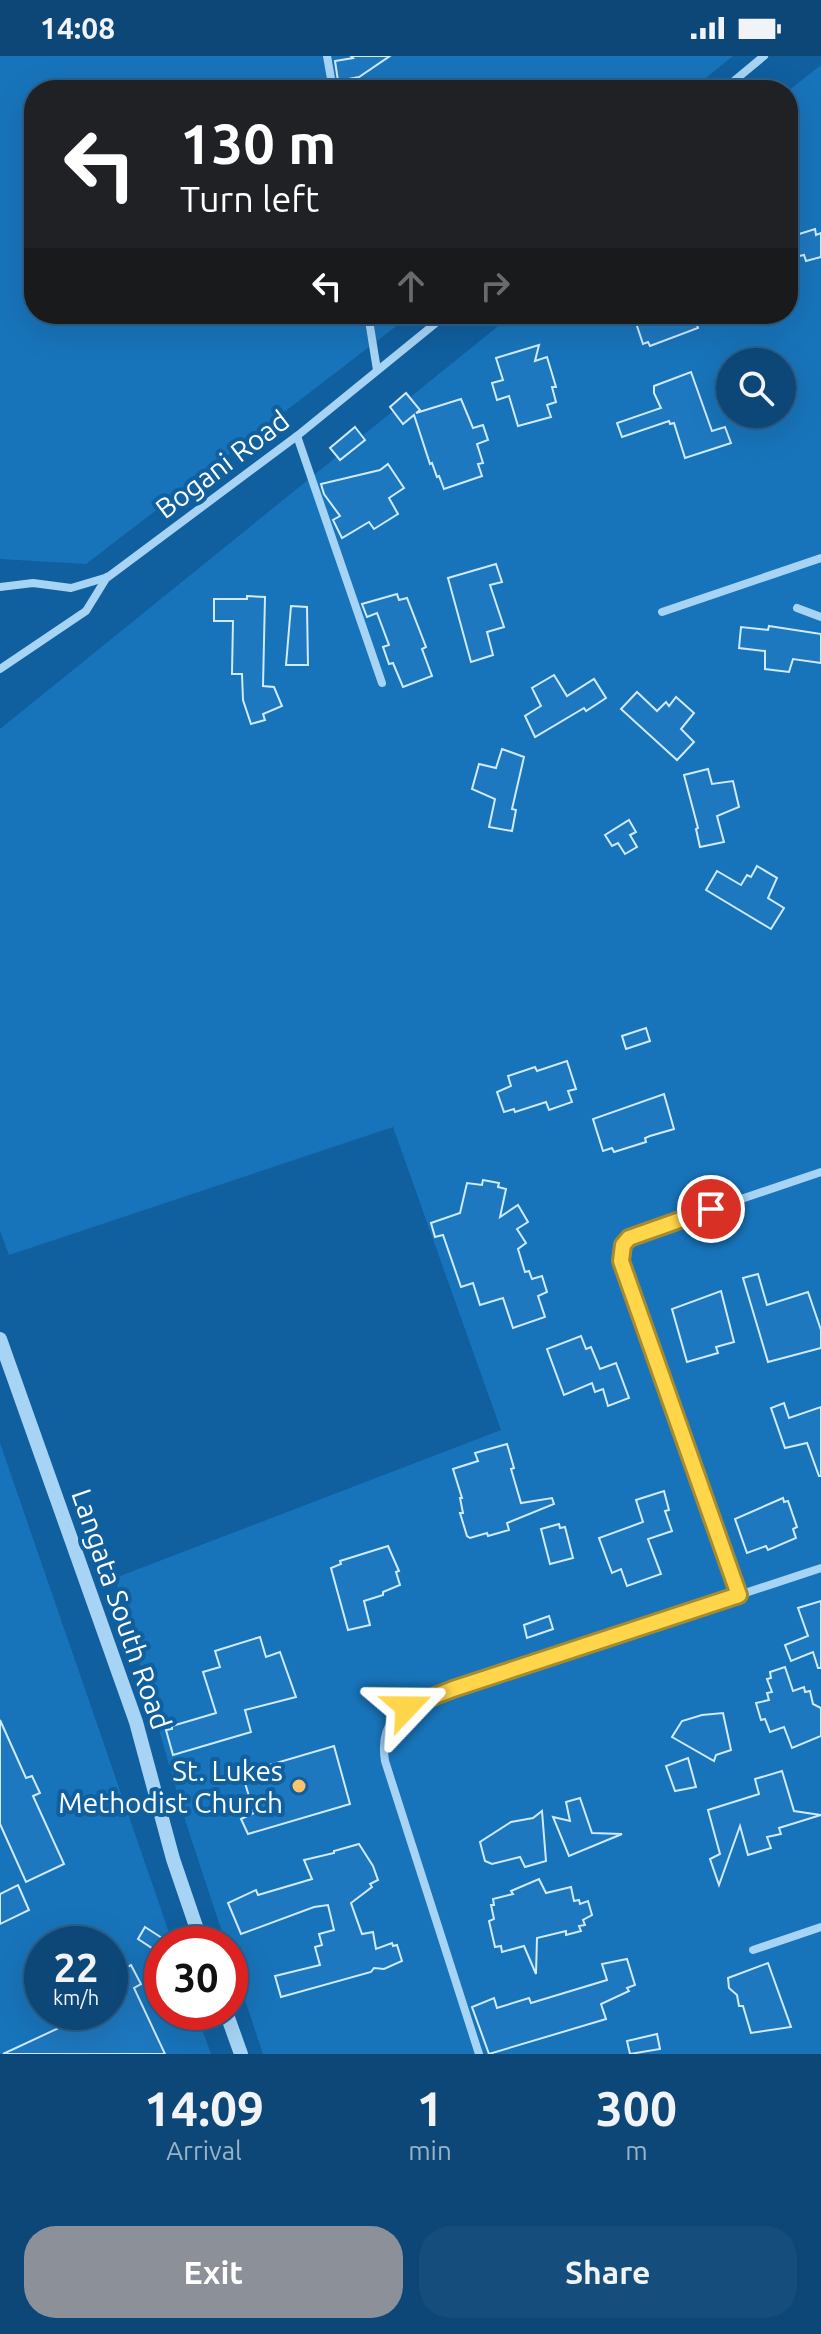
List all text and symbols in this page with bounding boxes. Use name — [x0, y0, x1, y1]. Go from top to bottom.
text: 14:08 — [40, 11, 115, 45]
icon: left — [48, 112, 152, 216]
text: 130 m — [180, 112, 336, 175]
text: Turn left — [180, 178, 319, 219]
icon: left — [305, 264, 349, 308]
icon: ahead — [389, 264, 433, 308]
icon: right — [473, 264, 517, 308]
map controls — [716, 348, 796, 428]
button: search — [716, 348, 796, 428]
street label: Bogani Road — [149, 404, 295, 524]
pin — [677, 1175, 745, 1243]
icon: arrive — [689, 1187, 733, 1231]
street label: Langata South Road — [66, 1485, 178, 1733]
position arrow — [365, 1665, 449, 1749]
place label: St. Lukes Methodist Church — [58, 1755, 283, 1818]
marker: St. Lukes Methodist Church — [290, 1777, 308, 1795]
speed limit sign: 30 — [144, 1926, 248, 2030]
text: 22 — [53, 1945, 99, 1990]
text: km/h — [53, 1986, 99, 2009]
text: 14:09 — [144, 2081, 264, 2135]
text: 1 — [416, 2081, 443, 2135]
text: 300 — [596, 2081, 677, 2135]
text: Arrival — [166, 2136, 242, 2165]
text: min — [408, 2136, 452, 2165]
text: m — [625, 2136, 648, 2165]
button: Exit — [24, 2226, 403, 2318]
button: Share — [419, 2226, 797, 2318]

